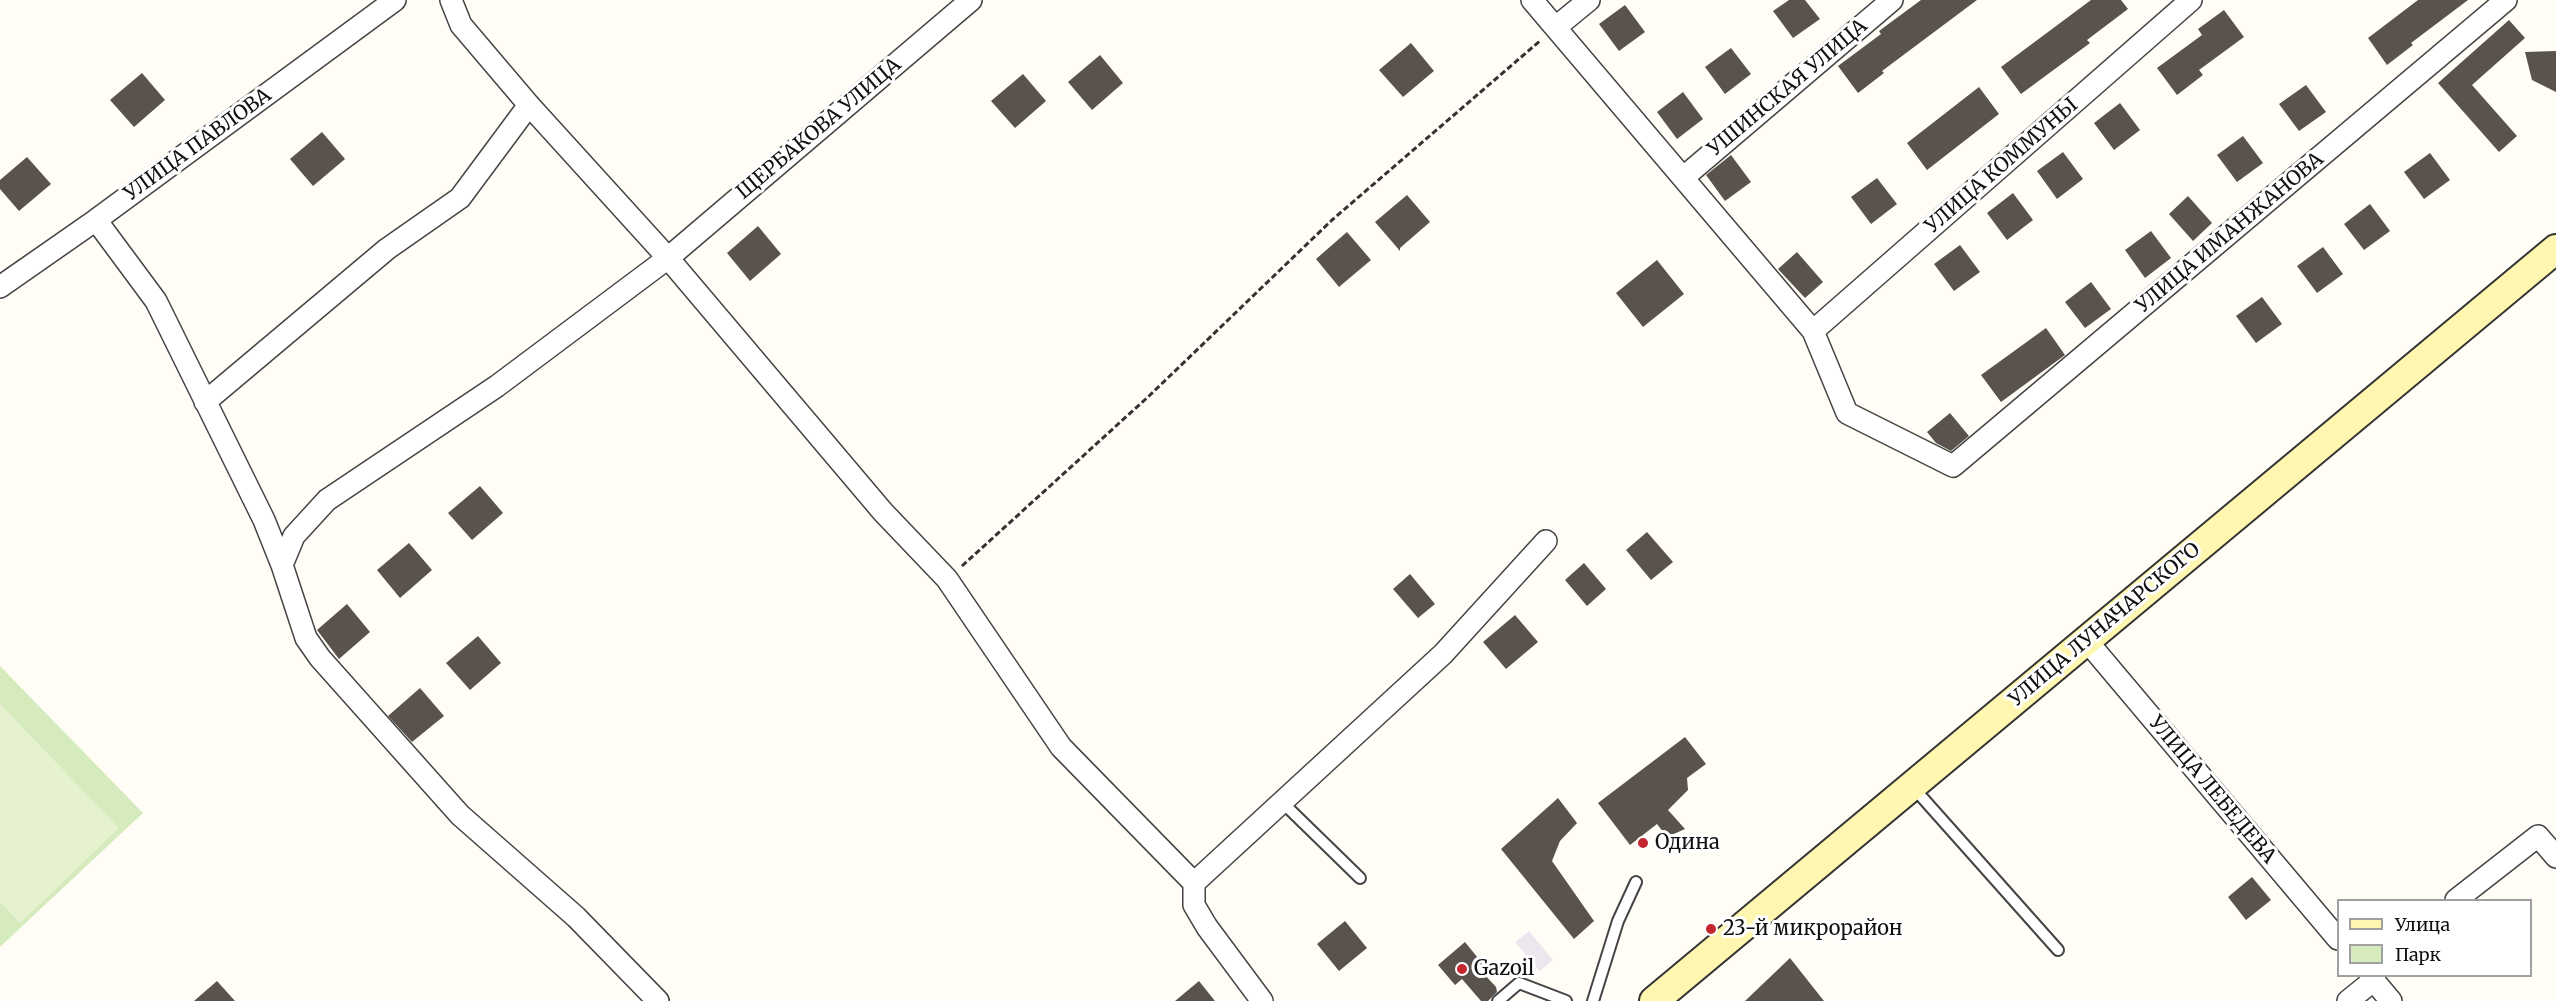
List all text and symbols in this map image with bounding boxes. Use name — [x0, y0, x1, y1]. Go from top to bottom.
street label: УШИНСКАЯ УЛИЦА — [1704, 14, 1872, 162]
street label: ЩЕРБАКОВА УЛИЦА — [732, 53, 906, 205]
street label: УЛИЦА ПАВЛОВА — [120, 84, 276, 206]
street label: УЛИЦА КОММУНЫ — [1921, 93, 2083, 239]
street label: УЛИЦА ИМАНЖАНОВА — [2131, 148, 2329, 318]
street label: УЛИЦА ЛУНАЧАРСКОГО — [2005, 538, 2205, 712]
street label: УЛИЦА ЛЕБЕДЕВА — [2143, 711, 2281, 869]
place label: Одина — [1655, 831, 1720, 855]
marker: Одина — [1636, 836, 1650, 850]
legend — [2337, 899, 2532, 977]
text: Улица — [2395, 913, 2450, 936]
place label: 23-й микрорайон — [1723, 917, 1903, 941]
marker: 23-й микрорайон — [1704, 922, 1718, 936]
text: Парк — [2395, 943, 2441, 966]
place label: Gazoil — [1474, 957, 1534, 981]
marker: Gazoil — [1455, 962, 1469, 976]

